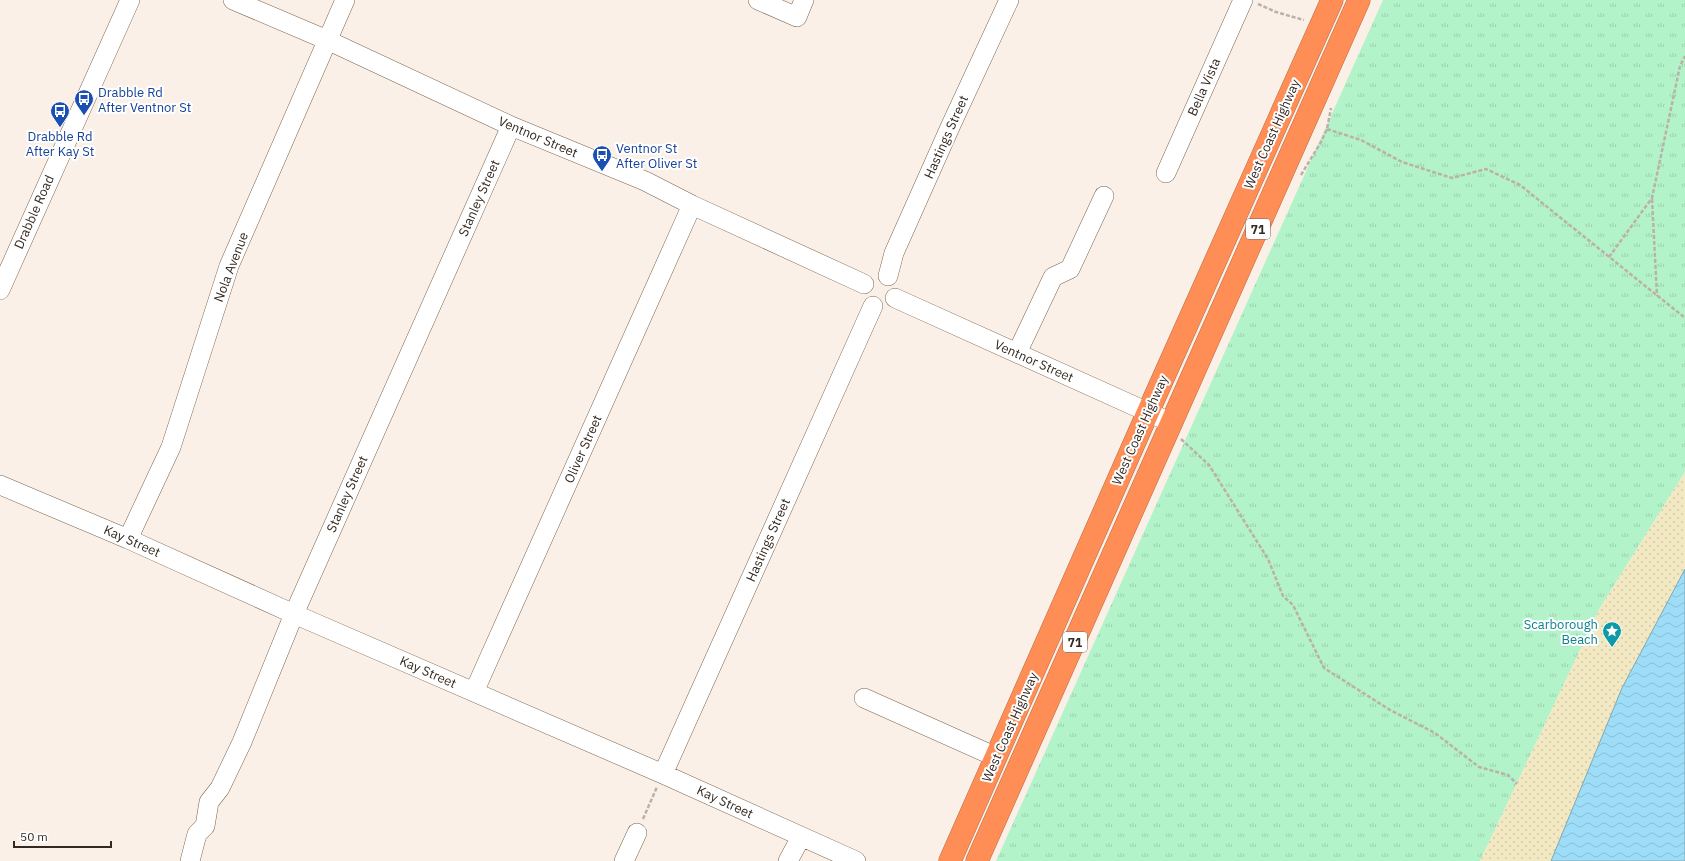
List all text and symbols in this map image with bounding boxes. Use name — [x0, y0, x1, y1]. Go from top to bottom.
street label: Bella Vista — [1184, 55, 1224, 119]
street label: West Coast Highway — [1240, 76, 1304, 192]
place label: Drabble Rd After Ventnor St — [98, 84, 191, 116]
bus stop icon: Drabble Rd After Ventnor St — [73, 88, 95, 116]
street label: Hastings Street — [920, 93, 972, 181]
bus stop icon: Drabble Rd After Kay St — [49, 100, 71, 128]
street label: Ventnor Street — [496, 113, 580, 161]
place label: Drabble Rd After Kay St — [26, 128, 94, 160]
place label: Ventnor St After Oliver St — [616, 140, 697, 172]
bus stop icon: Ventnor St After Oliver St — [591, 144, 613, 172]
street label: Stanley Street — [455, 157, 503, 239]
street label: Drabble Road — [10, 172, 58, 252]
road number: 71 — [1246, 219, 1270, 239]
street label: Nola Avenue — [210, 230, 252, 304]
street label: Ventnor Street — [992, 336, 1076, 386]
street label: West Coast Highway — [1108, 372, 1172, 488]
street label: Oliver Street — [560, 412, 606, 486]
street label: Stanley Street — [323, 453, 371, 535]
street label: Hastings Street — [742, 496, 794, 584]
street label: Kay Street — [101, 521, 163, 561]
place label: Scarborough Beach — [1524, 616, 1598, 648]
place icon: Scarborough Beach — [1601, 620, 1623, 648]
road number: 71 — [1063, 632, 1087, 652]
street label: Kay Street — [397, 652, 459, 692]
street label: West Coast Highway — [978, 669, 1042, 785]
street label: Kay Street — [694, 782, 756, 822]
scale bar — [14, 823, 111, 849]
text: 50 m — [20, 829, 48, 844]

